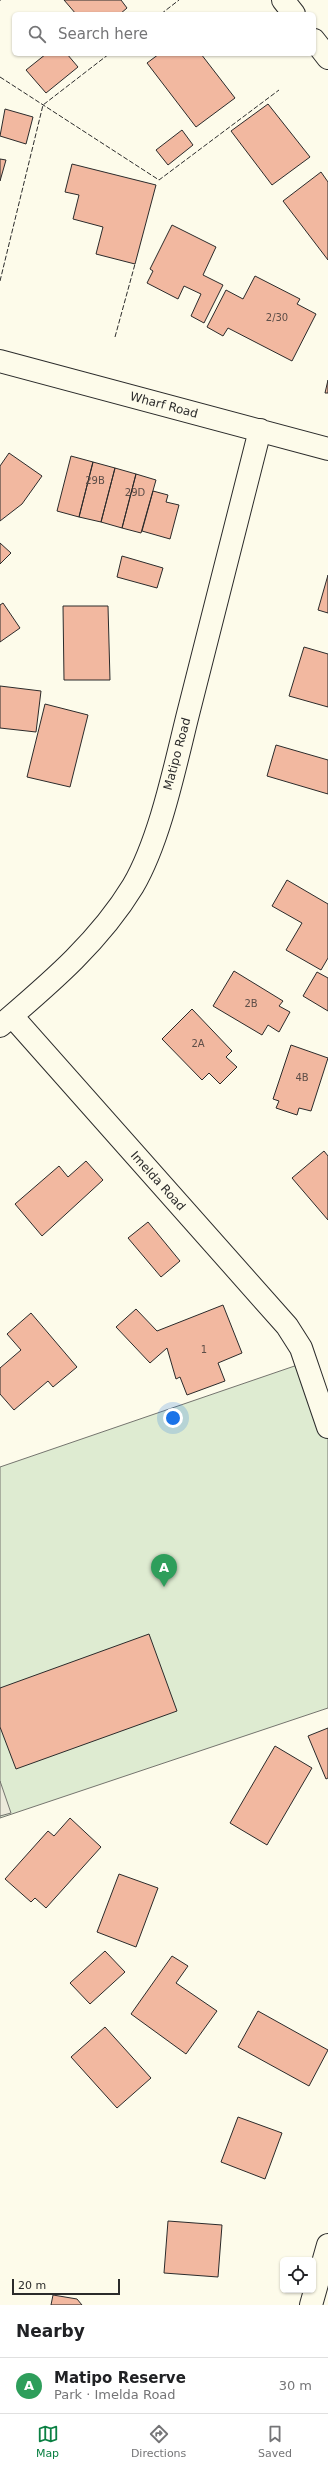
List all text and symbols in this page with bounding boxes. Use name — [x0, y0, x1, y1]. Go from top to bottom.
search box — [12, 12, 316, 56]
icon: search — [26, 23, 48, 45]
text: Search here — [58, 25, 148, 43]
house number: 2/30 — [266, 312, 288, 323]
street label: Wharf Road — [128, 389, 200, 421]
house number: 29B — [85, 475, 105, 486]
house number: 29D — [125, 487, 146, 498]
street label: Matipo Road — [161, 716, 193, 792]
house number: 2B — [244, 998, 258, 1009]
house number: 2A — [191, 1038, 205, 1049]
house number: 4B — [295, 1072, 309, 1083]
street label: Imelda Road — [128, 1149, 188, 1213]
house number: 1 — [201, 1344, 207, 1355]
your location — [163, 1408, 183, 1428]
pin: A — [151, 1554, 177, 1587]
map controls — [280, 2257, 316, 2293]
button: locate — [280, 2257, 316, 2293]
scale bar — [12, 2277, 120, 2296]
text: 20 m — [18, 2279, 46, 2292]
text: Nearby — [16, 2321, 85, 2341]
text: Matipo Reserve — [54, 2369, 186, 2387]
text: A — [24, 2378, 34, 2393]
text: 30 m — [279, 2378, 312, 2393]
text: Park · Imelda Road — [54, 2387, 176, 2402]
tab: Map — [36, 2423, 59, 2460]
tab: Directions — [131, 2423, 186, 2460]
tab: Saved — [258, 2423, 292, 2460]

